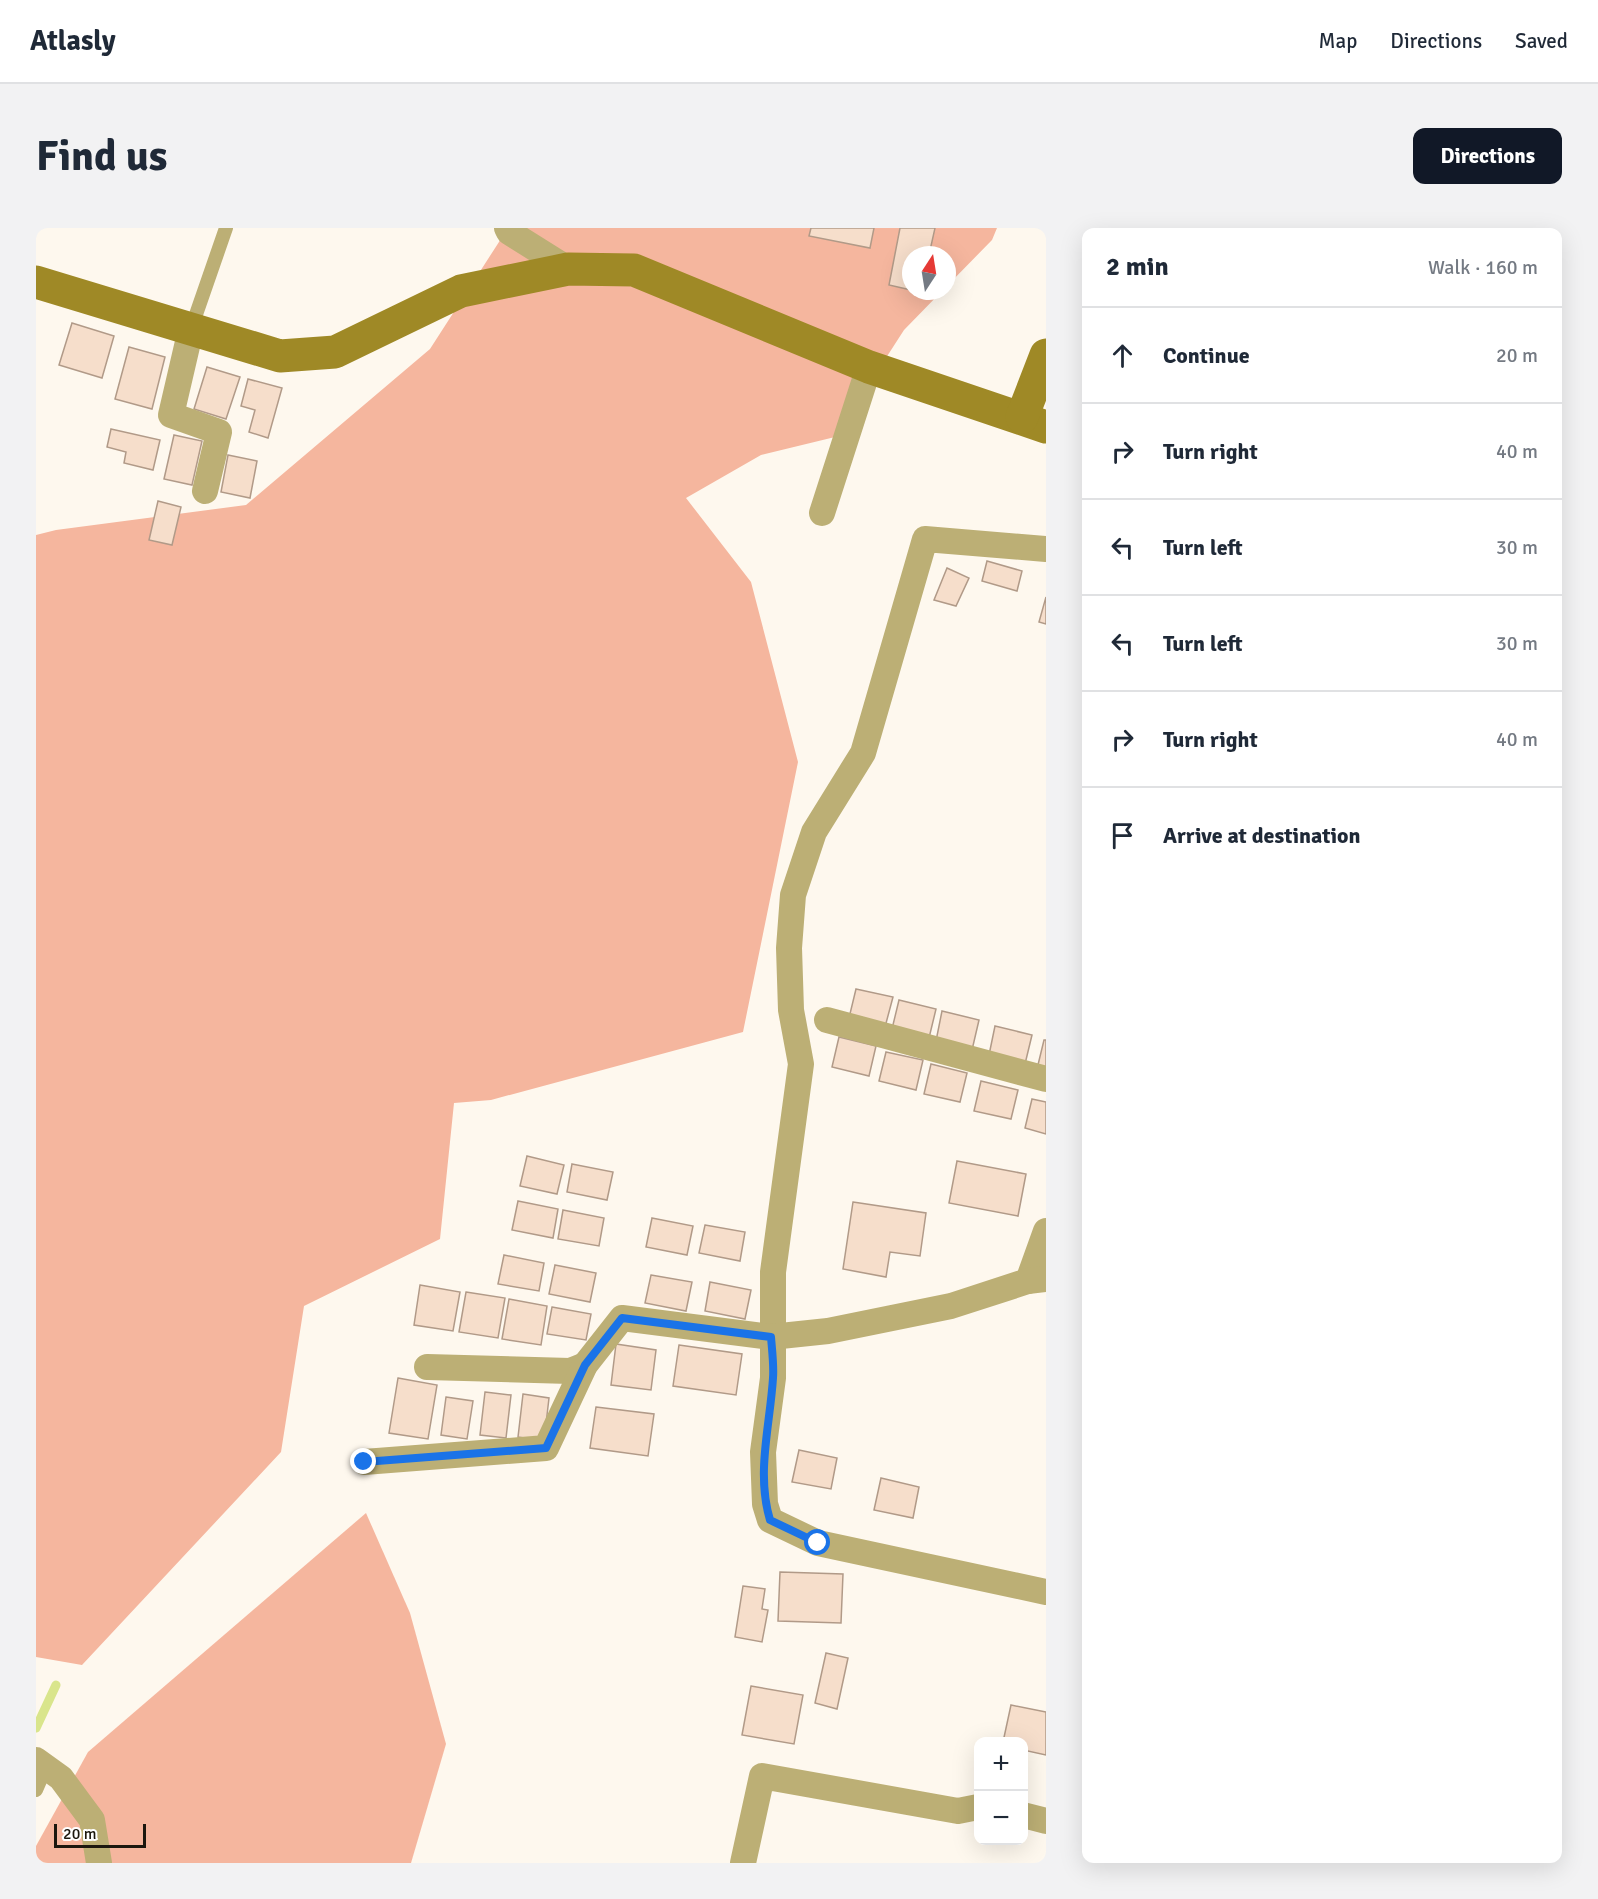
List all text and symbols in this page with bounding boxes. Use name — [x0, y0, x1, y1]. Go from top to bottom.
text: Atlasly — [30, 24, 116, 58]
text: Map — [1319, 28, 1357, 54]
text: Directions — [1390, 28, 1482, 54]
text: Saved — [1515, 28, 1568, 54]
button: Directions — [1413, 128, 1562, 184]
text: Find us — [36, 131, 167, 182]
north arrow — [902, 246, 956, 300]
text: 2 min — [1106, 251, 1169, 283]
text: Walk · 160 m — [1428, 255, 1538, 280]
icon: ahead — [1106, 339, 1139, 372]
text: Continue — [1163, 342, 1250, 369]
text: 20 m — [1496, 343, 1538, 368]
icon: right — [1106, 435, 1139, 468]
text: Turn right — [1163, 438, 1258, 465]
text: 40 m — [1496, 439, 1538, 464]
icon: left — [1106, 531, 1139, 564]
text: Turn left — [1163, 534, 1243, 561]
text: 30 m — [1496, 535, 1538, 560]
icon: left — [1106, 627, 1139, 660]
text: Turn left — [1163, 630, 1243, 657]
text: 30 m — [1496, 631, 1538, 656]
icon: right — [1106, 723, 1139, 756]
text: Turn right — [1163, 726, 1258, 753]
text: 40 m — [1496, 727, 1538, 752]
icon: arrive — [1106, 819, 1139, 852]
text: Arrive at destination — [1163, 822, 1360, 849]
route end — [350, 1448, 376, 1474]
route start — [804, 1529, 830, 1555]
map controls — [974, 1737, 1028, 1845]
button: + — [974, 1737, 1028, 1791]
button: − — [974, 1791, 1028, 1845]
scale bar — [54, 1821, 146, 1848]
text: 20 m — [63, 1824, 97, 1844]

